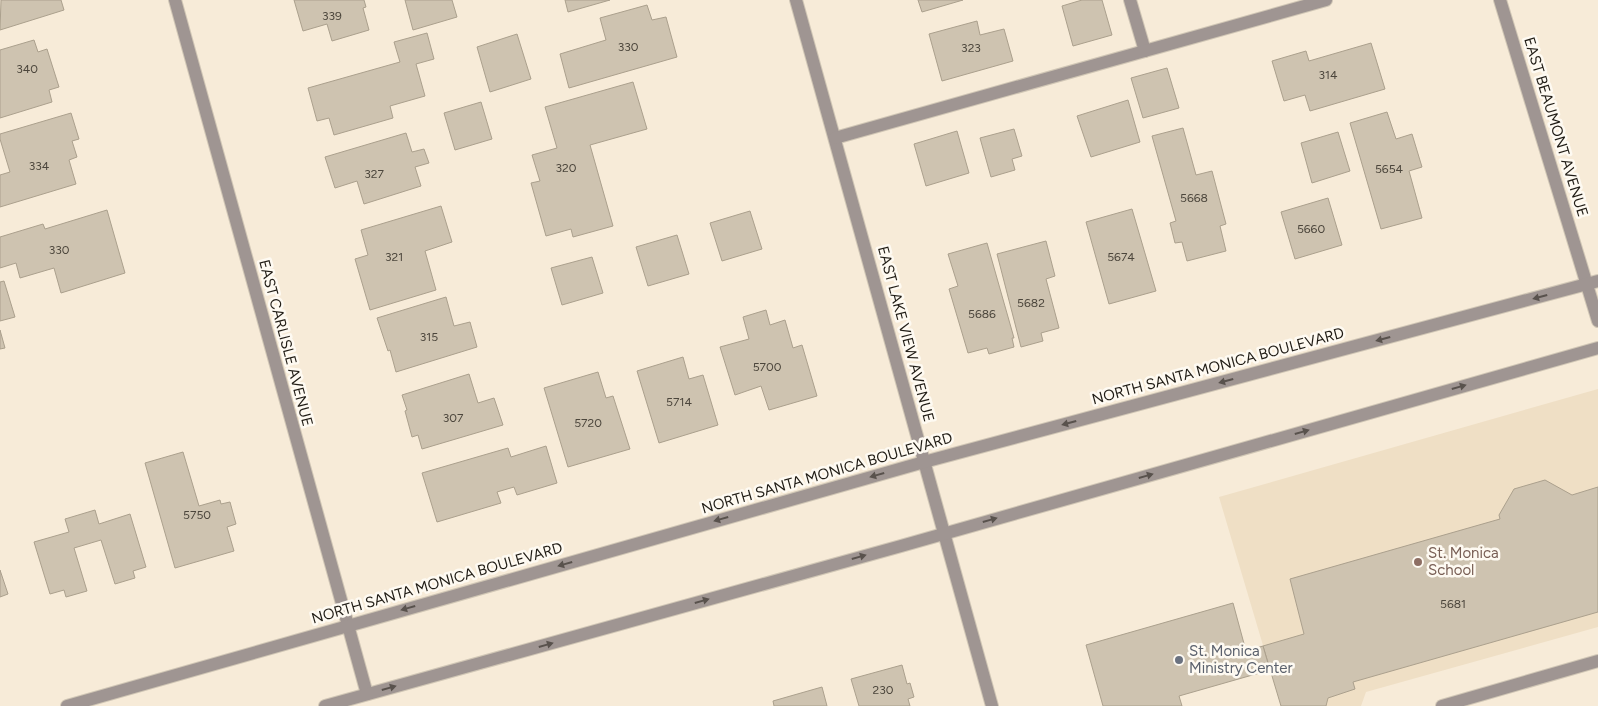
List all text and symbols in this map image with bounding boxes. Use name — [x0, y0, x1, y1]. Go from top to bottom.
house number: 339 — [322, 9, 342, 23]
street label: EAST BEAUMONT AVENUE — [1520, 35, 1592, 219]
house number: 330 — [618, 40, 639, 54]
house number: 323 — [961, 41, 981, 55]
house number: 340 — [16, 62, 38, 76]
house number: 314 — [1319, 68, 1338, 82]
house number: 334 — [29, 159, 50, 173]
house number: 320 — [556, 161, 577, 175]
house number: 5654 — [1375, 162, 1404, 176]
house number: 327 — [364, 167, 384, 181]
house number: 5668 — [1180, 191, 1208, 205]
house number: 5660 — [1297, 222, 1325, 236]
house number: 330 — [49, 243, 70, 257]
street label: EAST LAKE VIEW AVENUE — [874, 244, 938, 424]
house number: 321 — [385, 250, 403, 264]
house number: 5674 — [1107, 250, 1135, 264]
street label: EAST CARLISLE AVENUE — [255, 258, 317, 428]
one-way arrow — [1532, 293, 1547, 301]
house number: 5682 — [1017, 296, 1045, 310]
house number: 5686 — [968, 307, 996, 321]
street label: NORTH SANTA MONICA BOULEVARD — [1090, 324, 1346, 408]
house number: 315 — [420, 330, 438, 344]
one-way arrow — [1375, 335, 1390, 343]
house number: 5700 — [753, 360, 782, 374]
one-way arrow — [1218, 377, 1233, 385]
one-way arrow — [1451, 383, 1466, 391]
house number: 5714 — [666, 395, 692, 409]
house number: 307 — [443, 411, 464, 425]
house number: 5720 — [574, 416, 602, 430]
one-way arrow — [1061, 419, 1076, 427]
one-way arrow — [1295, 427, 1310, 435]
street label: NORTH SANTA MONICA BOULEVARD — [699, 428, 955, 518]
one-way arrow — [870, 471, 885, 479]
one-way arrow — [1138, 472, 1154, 480]
house number: 5750 — [183, 508, 211, 522]
one-way arrow — [713, 516, 728, 524]
one-way arrow — [982, 516, 997, 524]
street label: NORTH SANTA MONICA BOULEVARD — [309, 538, 565, 628]
place label: St. Monica School — [1428, 544, 1499, 579]
one-way arrow — [851, 553, 866, 561]
marker: St. Monica School — [1412, 556, 1424, 568]
one-way arrow — [557, 560, 572, 568]
one-way arrow — [695, 597, 710, 605]
house number: 5681 — [1440, 597, 1466, 611]
one-way arrow — [401, 605, 416, 613]
one-way arrow — [538, 640, 553, 648]
place label: St. Monica Ministry Center — [1189, 642, 1293, 677]
marker: St. Monica Ministry Center — [1173, 654, 1185, 666]
house number: 230 — [873, 683, 894, 697]
one-way arrow — [382, 684, 397, 692]

